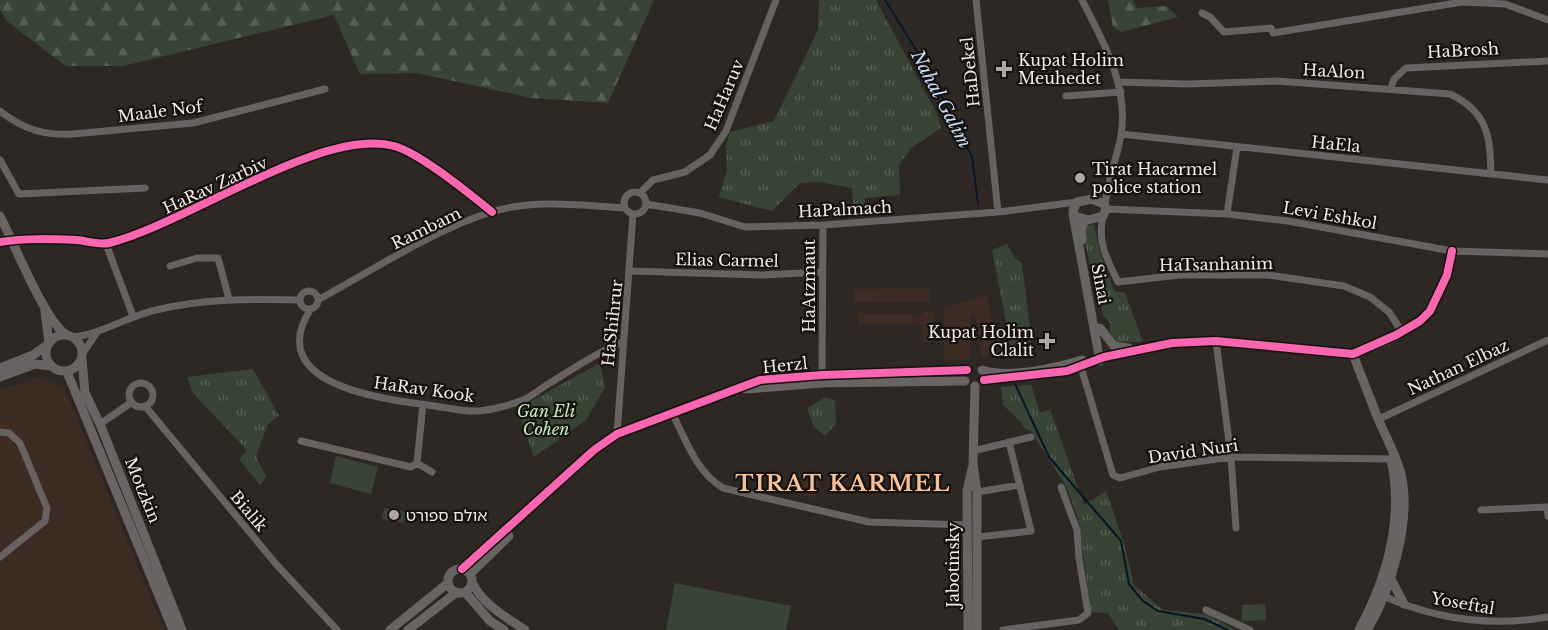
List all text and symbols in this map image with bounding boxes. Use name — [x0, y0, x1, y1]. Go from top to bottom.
street label: HaDekel — [956, 36, 984, 108]
street label: HaBrosh — [1426, 38, 1500, 62]
water label: Nahal Galim — [906, 45, 976, 152]
place label: Kupat Holim Meuhedet — [1018, 50, 1124, 88]
street label: HaHaruv — [700, 56, 748, 134]
street label: HaAlon — [1302, 59, 1366, 83]
marker: Kupat Holim Meuhedet — [995, 60, 1013, 78]
street label: Maale Nof — [117, 96, 206, 126]
street label: HaEla — [1310, 131, 1362, 157]
street label: HaRav Zarbiv — [160, 152, 271, 218]
place label: Tirat Hacarmel police station — [1092, 159, 1217, 197]
marker: Tirat Hacarmel police station — [1073, 171, 1087, 185]
street label: HaPalmach — [797, 197, 893, 221]
street label: Levi Eshkol — [1281, 197, 1379, 233]
street label: Rambam — [388, 203, 464, 253]
street label: HaAtzmaut — [799, 239, 819, 333]
street label: Elias Carmel — [675, 249, 779, 271]
street label: HaTsanhanim — [1159, 253, 1273, 275]
street label: Sinai — [1087, 262, 1115, 307]
street label: HaShihrur — [597, 278, 627, 368]
place label: Kupat Holim Clalit — [928, 322, 1034, 360]
marker: Kupat Holim Clalit — [1038, 332, 1056, 350]
street label: Nathan Elbaz — [1404, 335, 1512, 399]
street label: Herzl — [761, 353, 809, 377]
street label: HaRav Kook — [372, 372, 476, 406]
park label: Gan Eli Cohen — [517, 401, 576, 439]
street label: David Nuri — [1147, 435, 1240, 467]
street label: Motzkin — [121, 454, 165, 526]
district label: TIRAT KARMEL — [735, 470, 951, 497]
street label: Bialik — [226, 487, 272, 536]
place label: אולם ספורט — [406, 505, 487, 525]
marker: אולם ספורט — [387, 508, 401, 522]
street label: Jabotinsky — [943, 522, 963, 610]
street label: Yoseftal — [1429, 587, 1496, 618]

